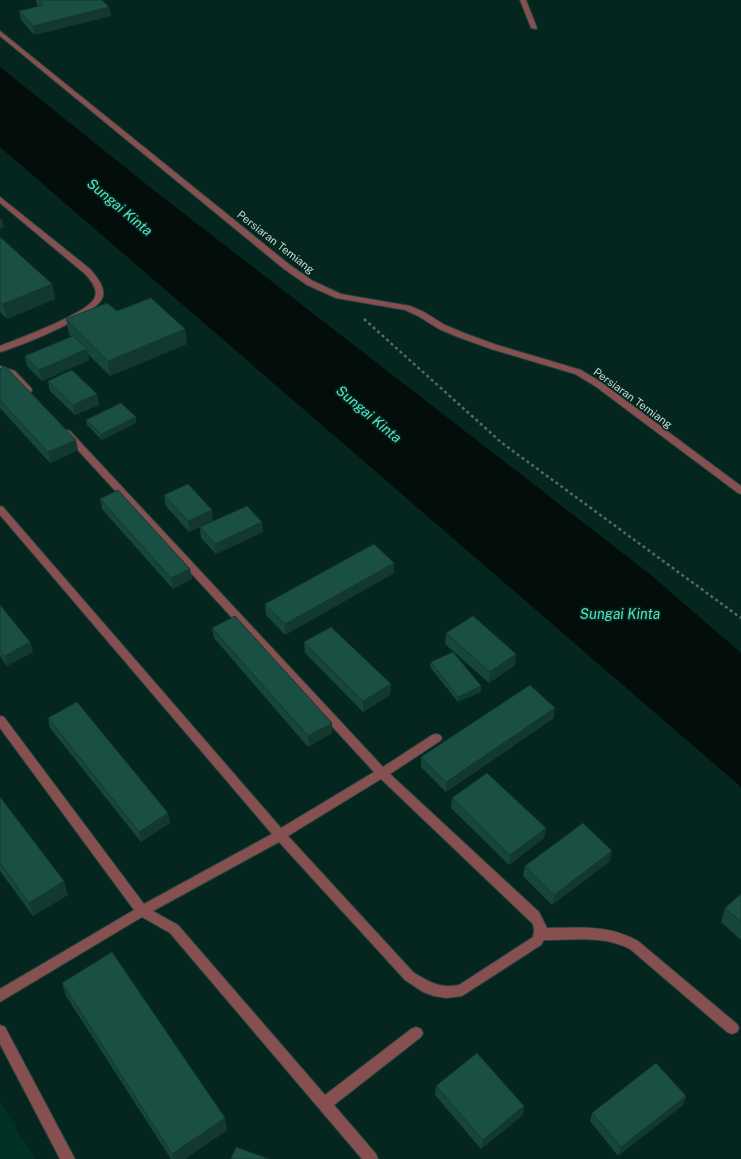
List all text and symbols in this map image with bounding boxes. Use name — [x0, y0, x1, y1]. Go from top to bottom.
water label: Sungai Kinta — [84, 175, 156, 239]
street label: Persiaran Temiang — [235, 208, 317, 276]
street label: Persiaran Temiang — [591, 365, 675, 431]
water label: Sungai Kinta — [333, 382, 405, 446]
water label: Sungai Kinta — [580, 606, 660, 622]

